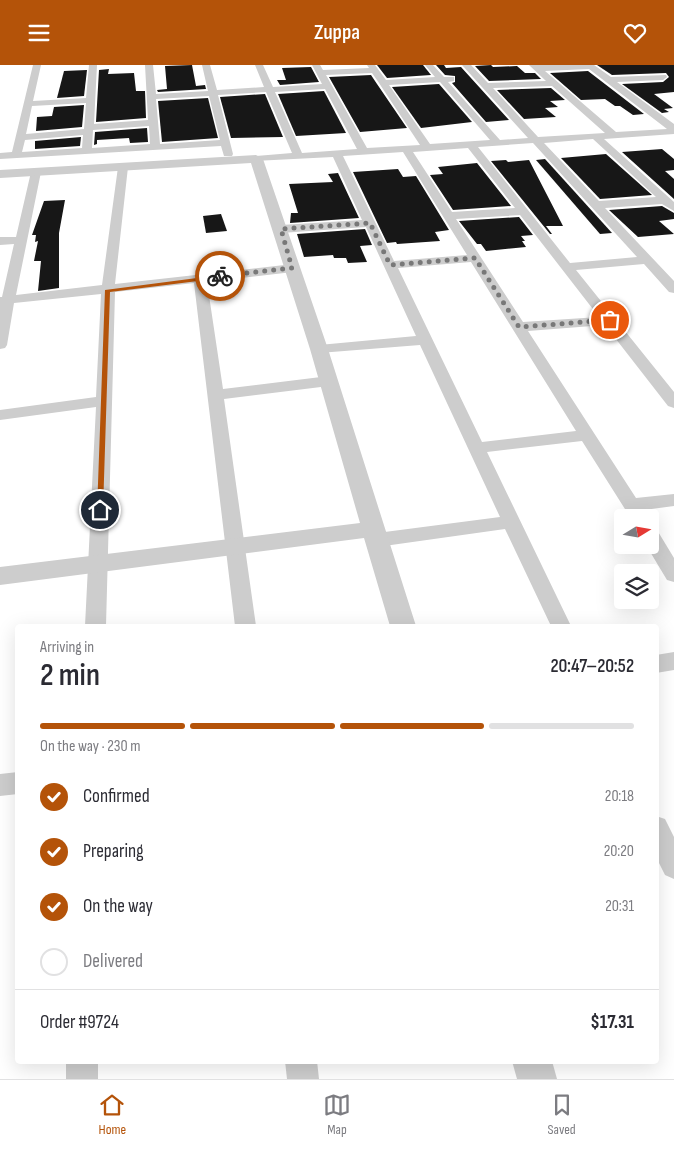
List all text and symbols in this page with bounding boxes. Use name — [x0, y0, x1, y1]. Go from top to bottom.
icon: menu — [25, 19, 53, 47]
text: Zuppa — [314, 19, 360, 46]
icon: heart — [621, 19, 649, 47]
courier — [195, 251, 245, 301]
icon: bike — [206, 262, 234, 290]
pin — [589, 299, 631, 341]
icon: bag — [596, 306, 624, 334]
pin — [79, 489, 121, 531]
icon: home — [86, 496, 114, 524]
north arrow — [614, 509, 659, 554]
map controls — [614, 509, 659, 609]
button: layers — [614, 564, 659, 609]
text: Arriving in — [40, 638, 94, 657]
text: 20:47–20:52 — [550, 655, 634, 678]
text: 2 min — [40, 656, 100, 695]
text: On the way · 230 m — [40, 737, 140, 756]
icon: check — [40, 783, 68, 811]
text: Confirmed — [83, 785, 150, 808]
text: 20:18 — [605, 787, 634, 806]
icon: check — [40, 838, 68, 866]
text: Preparing — [83, 840, 144, 863]
text: 20:20 — [604, 842, 634, 861]
icon: check — [40, 893, 68, 921]
text: On the way — [83, 895, 153, 918]
text: 20:31 — [605, 897, 634, 916]
text: Delivered — [83, 950, 143, 973]
text: Order #9724 — [40, 1011, 119, 1034]
text: $17.31 — [590, 1011, 634, 1034]
tab: Home — [98, 1091, 126, 1138]
tab: Map — [323, 1091, 351, 1138]
tab: Saved — [548, 1091, 576, 1138]

